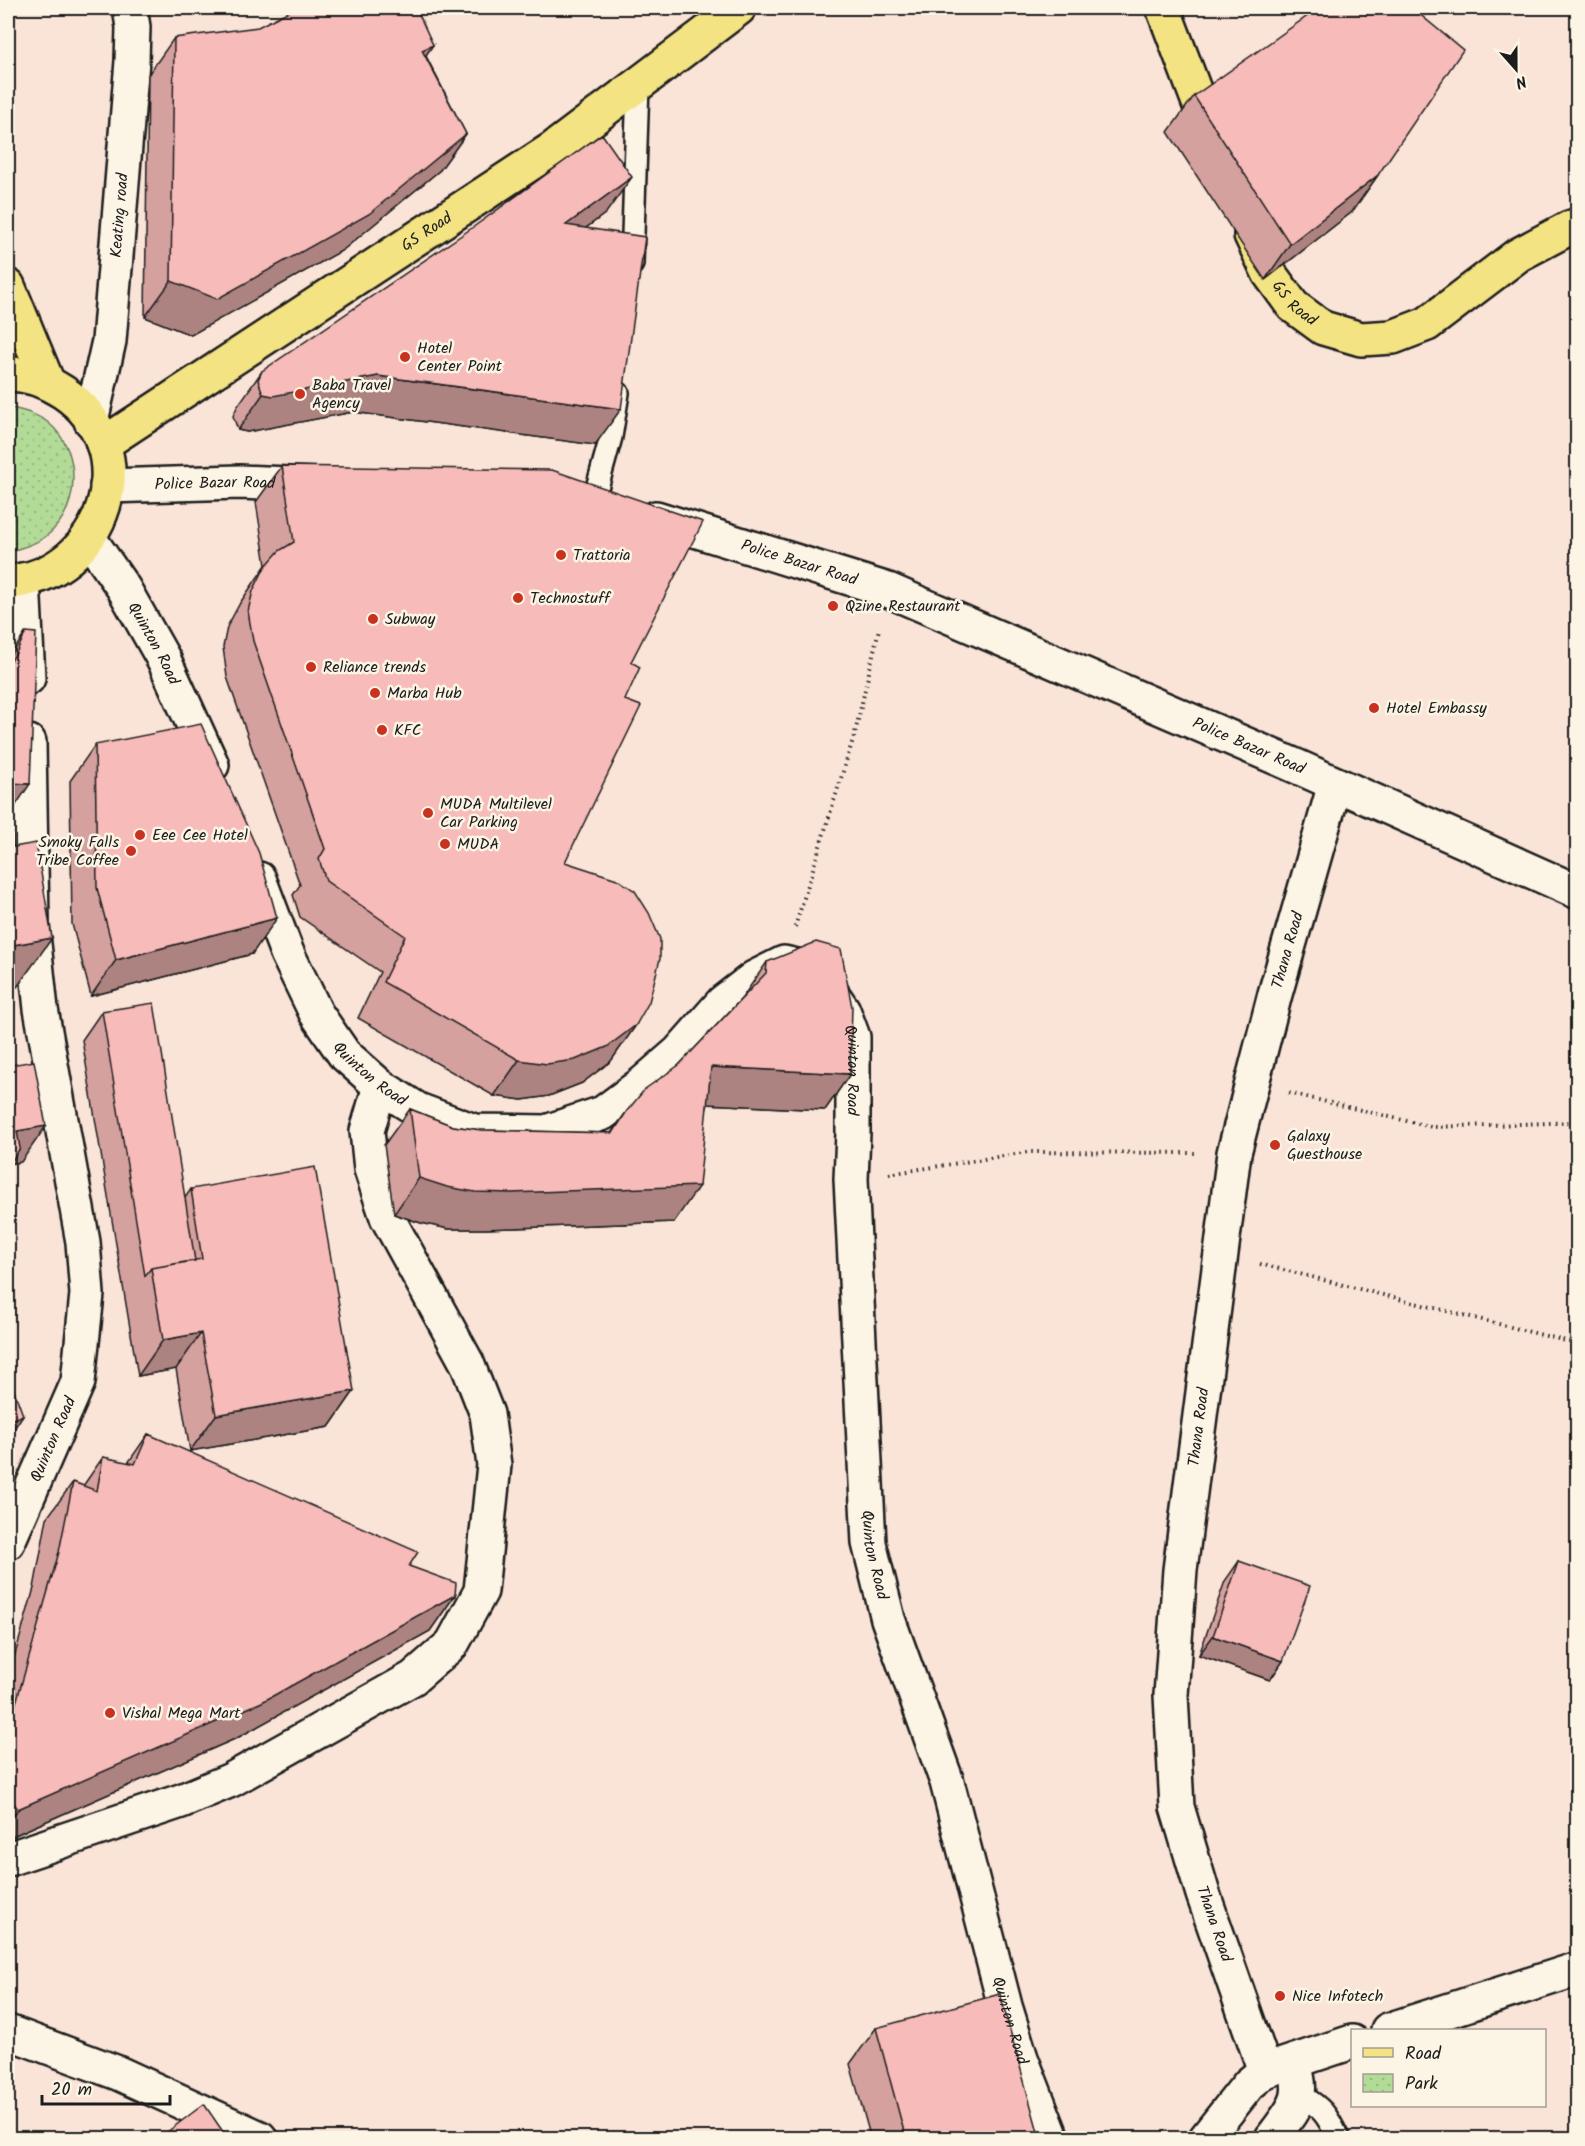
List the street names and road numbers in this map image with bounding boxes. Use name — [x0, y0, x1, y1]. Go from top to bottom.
street label: Keating road — [103, 171, 135, 259]
street label: GS Road — [396, 205, 458, 258]
street label: GS Road — [1266, 275, 1323, 333]
street label: Police Bazar Road — [154, 469, 277, 497]
street label: Police Bazar Road — [738, 533, 861, 593]
street label: Quinton Road — [121, 597, 187, 690]
street label: Police Bazar Road — [1189, 710, 1310, 782]
street label: Thana Road — [1265, 908, 1311, 992]
street label: Quinton Road — [837, 1021, 866, 1116]
street label: Quinton Road — [326, 1036, 413, 1113]
street label: Thana Road — [1181, 1385, 1216, 1468]
street label: Quinton Road — [23, 1392, 83, 1486]
street label: Quinton Road — [855, 1510, 895, 1603]
street label: Thana Road — [1189, 1883, 1239, 1966]
street label: Quinton Road — [985, 1974, 1035, 2069]

